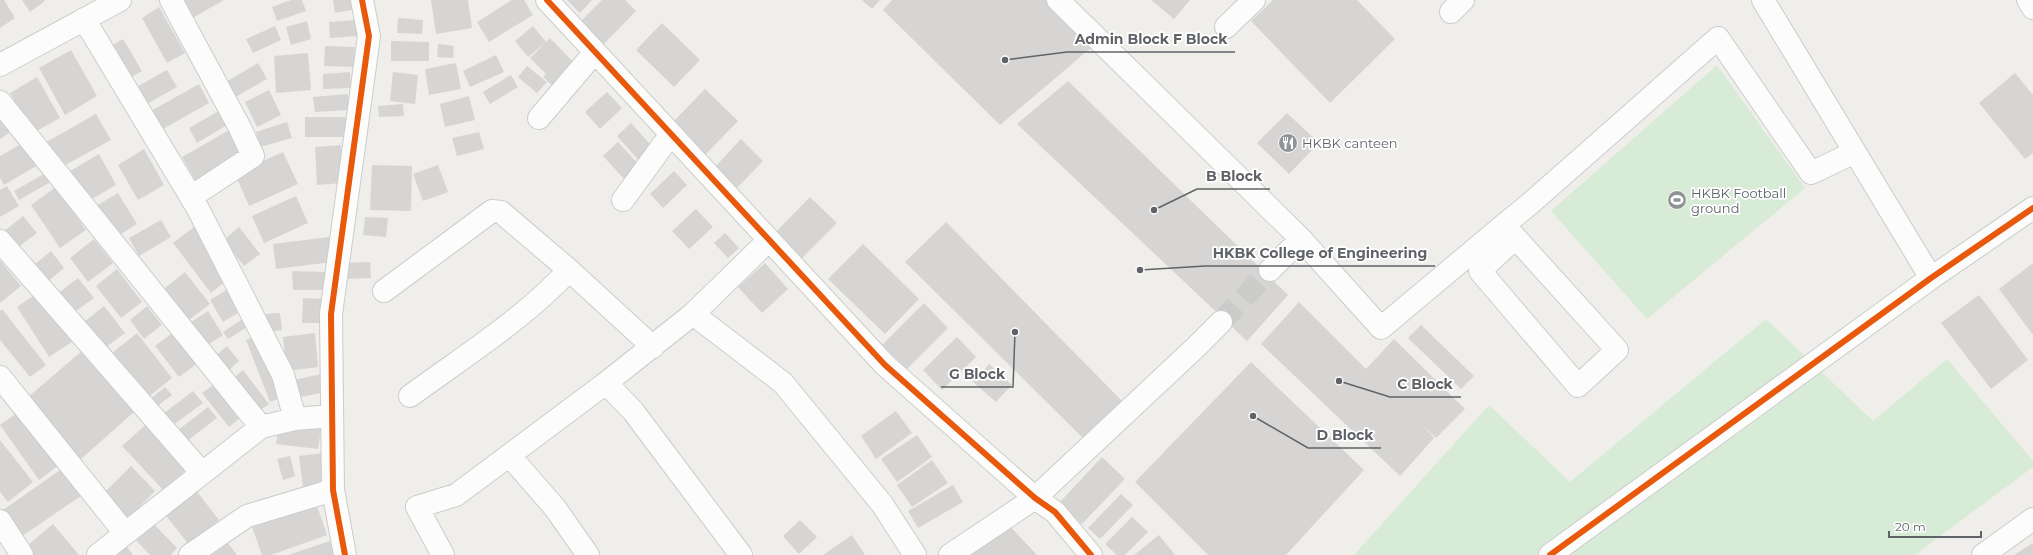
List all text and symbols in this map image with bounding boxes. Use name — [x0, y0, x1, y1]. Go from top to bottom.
callout: Admin Block F Block — [1067, 26, 1235, 52]
text: Admin Block F Block — [1074, 30, 1228, 48]
restaurant icon: HKBK canteen — [1277, 132, 1299, 154]
place label: HKBK canteen — [1302, 135, 1398, 151]
callout: B Block — [1197, 163, 1270, 189]
text: B Block — [1206, 167, 1263, 185]
place label: HKBK Football ground — [1691, 185, 1786, 216]
sports icon: HKBK Football ground — [1666, 189, 1688, 211]
callout: HKBK College of Engineering — [1205, 240, 1435, 266]
text: HKBK College of Engineering — [1213, 244, 1427, 262]
callout: G Block — [941, 361, 1013, 387]
text: G Block — [949, 365, 1006, 383]
callout: C Block — [1390, 371, 1461, 397]
text: C Block — [1397, 375, 1454, 393]
callout: D Block — [1308, 422, 1381, 448]
text: D Block — [1316, 426, 1374, 444]
scale bar — [1889, 513, 1981, 539]
text: 20 m — [1895, 519, 1926, 534]

